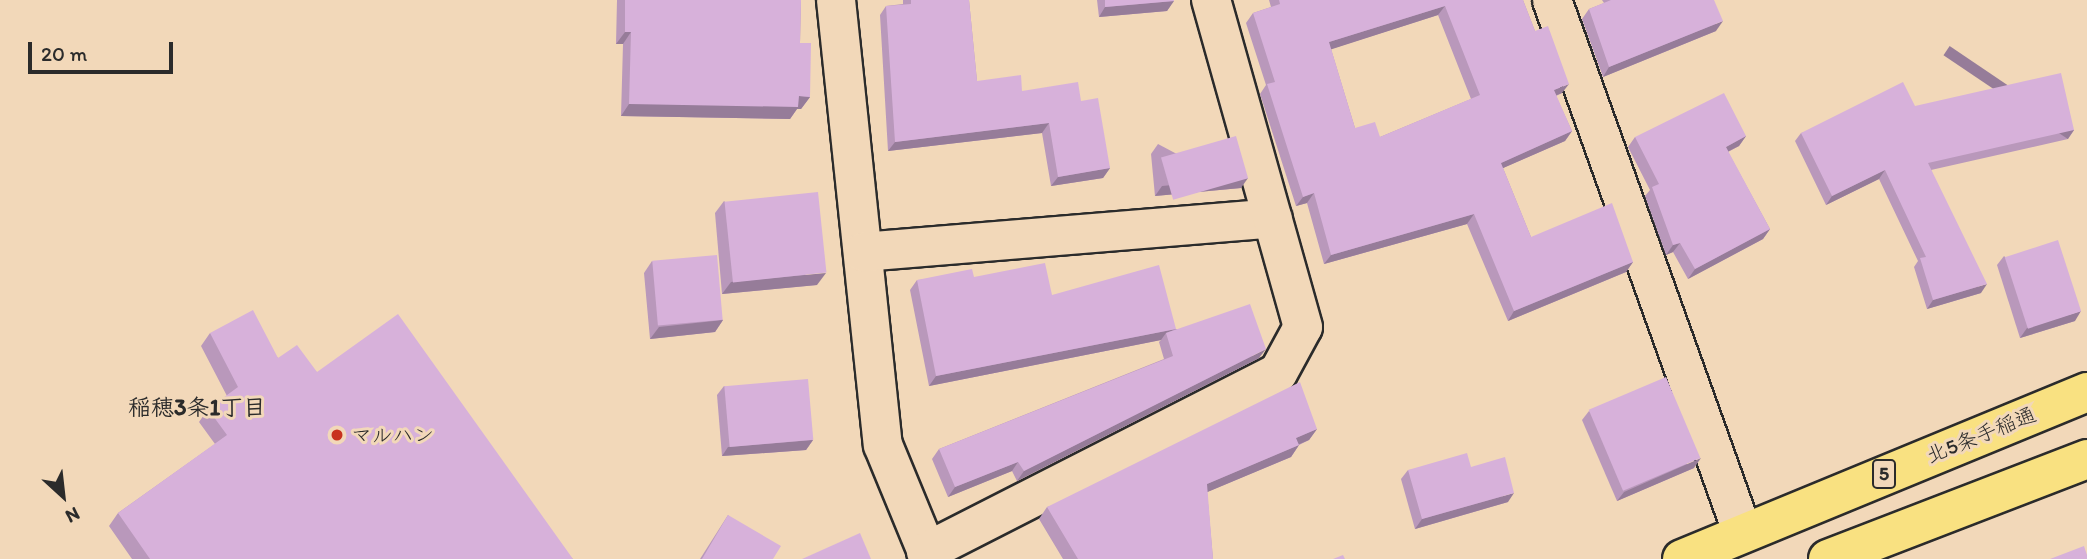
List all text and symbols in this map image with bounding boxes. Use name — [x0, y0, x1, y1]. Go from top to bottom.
scale bar — [32, 28, 177, 72]
text: 20 m — [41, 41, 87, 66]
district label: 稲穂3条1丁目 — [128, 393, 266, 421]
street label: 北5条手稲通 — [1922, 402, 2040, 468]
place label: マルハン — [351, 422, 435, 448]
marker: マルハン — [329, 427, 345, 443]
road number: 5 — [1872, 458, 1896, 489]
north arrow — [28, 461, 98, 531]
text: N — [62, 502, 84, 528]

